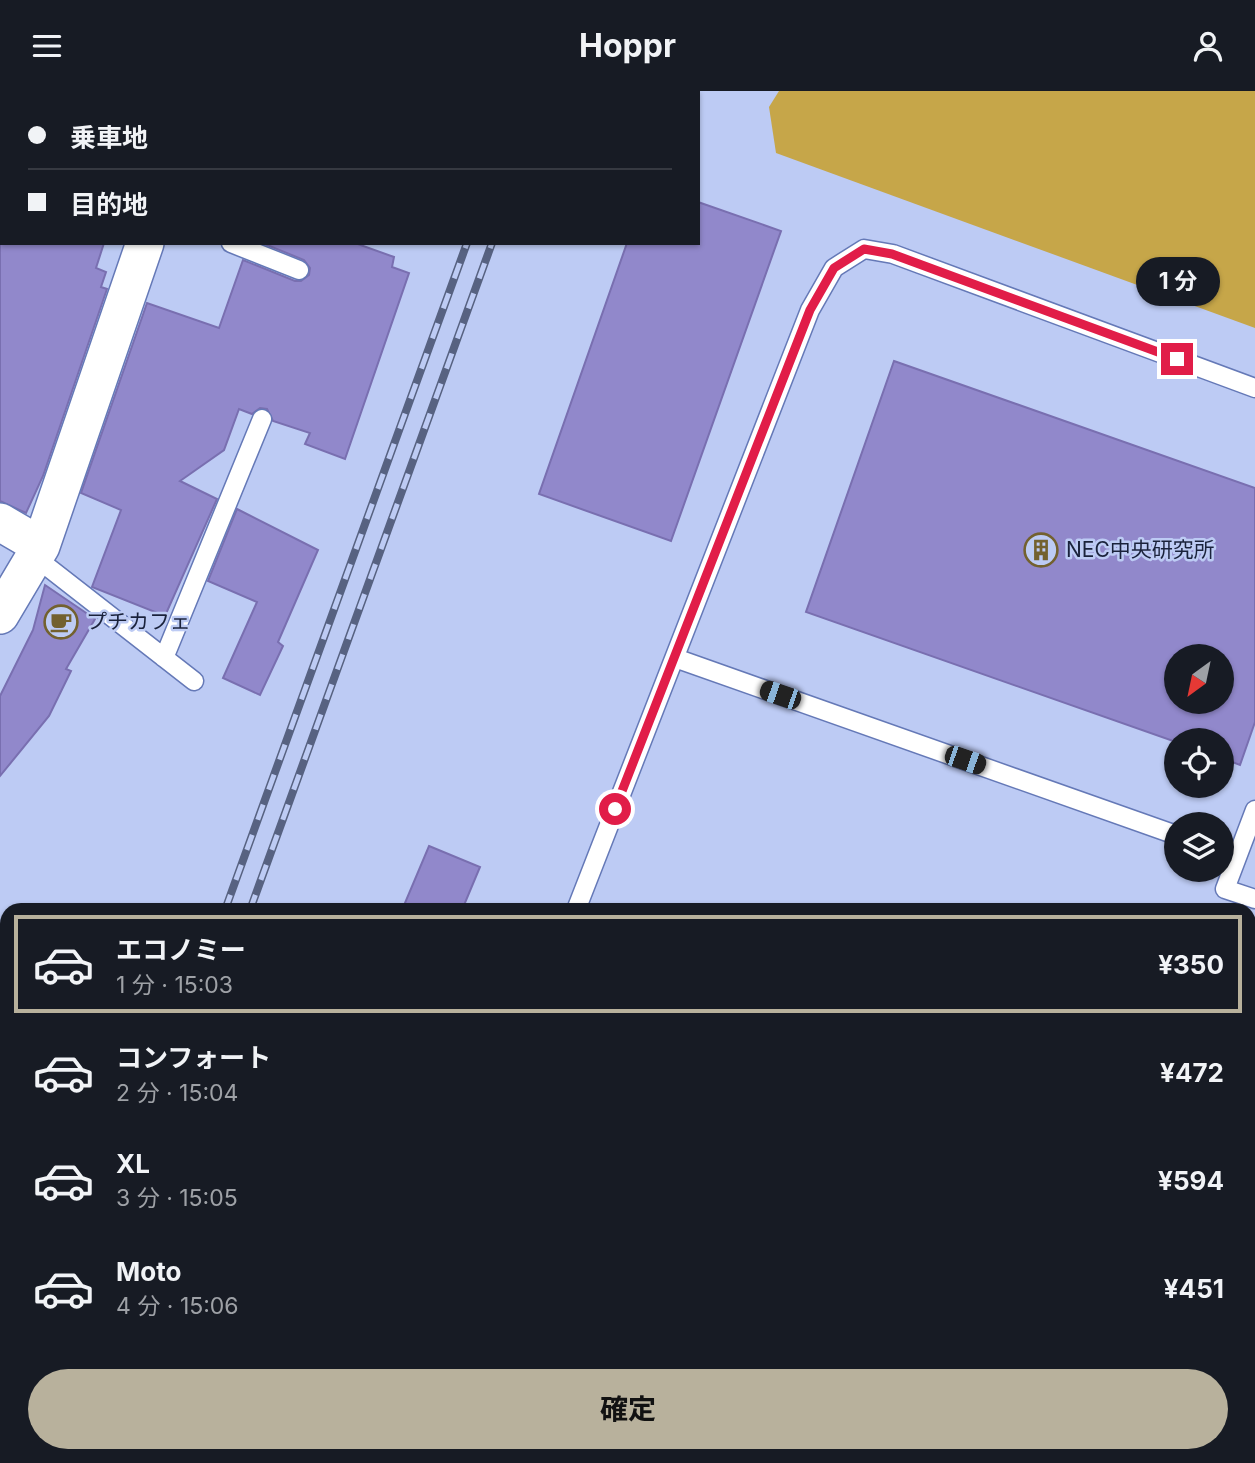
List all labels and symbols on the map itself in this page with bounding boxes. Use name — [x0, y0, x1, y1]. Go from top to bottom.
callout: 1 分 — [1135, 257, 1219, 307]
route end — [1161, 343, 1193, 375]
building icon: NEC中央研究所 — [1022, 531, 1060, 569]
place label: NEC中央研究所 — [1066, 537, 1215, 562]
cafe icon: プチカフェ — [42, 603, 80, 641]
place label: プチカフェ — [86, 609, 191, 634]
north arrow — [1164, 644, 1234, 714]
car — [757, 678, 804, 712]
car — [942, 743, 989, 777]
route start — [599, 793, 631, 825]

